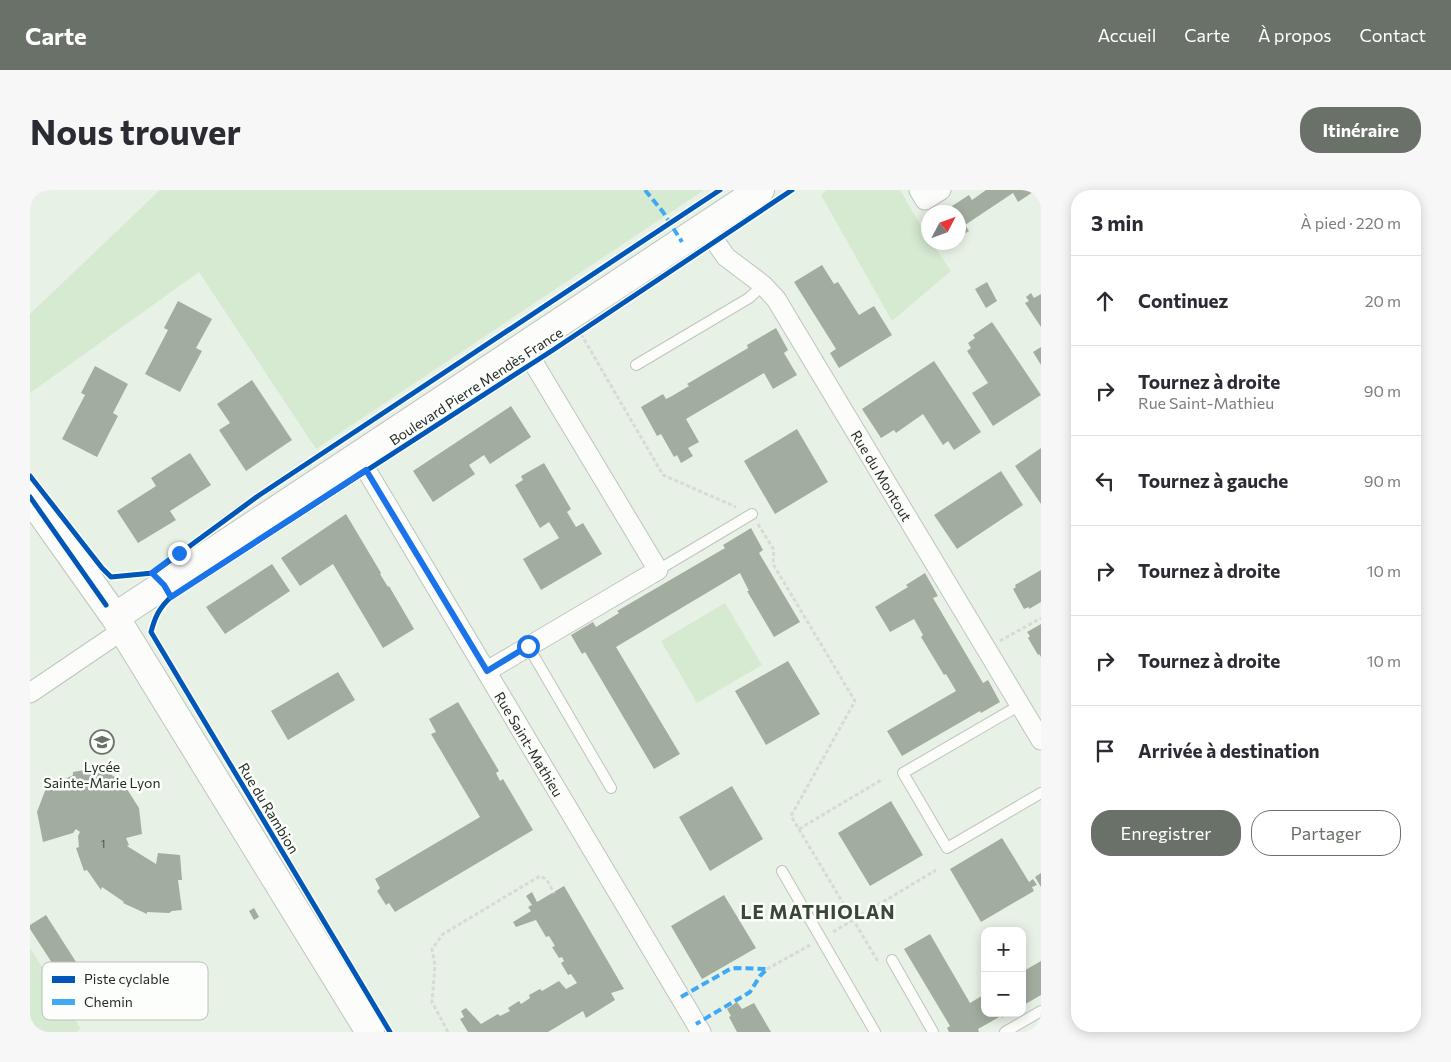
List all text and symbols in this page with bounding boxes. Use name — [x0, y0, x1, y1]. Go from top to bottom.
text: Carte — [25, 21, 87, 50]
text: Accueil — [1098, 24, 1156, 46]
text: Carte — [1184, 24, 1230, 46]
text: À propos — [1258, 24, 1332, 46]
text: Contact — [1360, 24, 1426, 46]
button: Itinéraire — [1300, 107, 1421, 153]
text: Nous trouver — [30, 109, 241, 152]
north arrow — [921, 205, 966, 250]
text: 3 min — [1091, 210, 1144, 235]
text: À pied · 220 m — [1301, 213, 1401, 232]
icon: ahead — [1091, 287, 1119, 315]
text: Continuez — [1138, 289, 1228, 312]
text: 20 m — [1365, 291, 1401, 310]
street label: Boulevard Pierre Mendès France — [386, 323, 566, 449]
text: Tournez à droite — [1138, 370, 1280, 393]
icon: right — [1091, 377, 1119, 405]
text: 90 m — [1364, 381, 1401, 400]
text: Rue Saint-Mathieu — [1138, 393, 1274, 412]
street label: Rue du Montout — [848, 427, 916, 524]
icon: left — [1091, 467, 1119, 495]
text: Tournez à gauche — [1138, 469, 1288, 492]
text: 90 m — [1364, 471, 1401, 490]
route end — [168, 542, 191, 565]
icon: right — [1091, 557, 1119, 585]
text: Tournez à droite — [1138, 559, 1280, 582]
text: 10 m — [1367, 561, 1401, 580]
route start — [517, 635, 540, 658]
icon: right — [1091, 647, 1119, 675]
text: Tournez à droite — [1138, 649, 1280, 672]
text: 10 m — [1367, 651, 1401, 670]
street label: Rue Saint-Mathieu — [492, 688, 567, 799]
school or university icon: Lycée Sainte-Marie Lyon — [89, 729, 115, 755]
icon: arrive — [1091, 737, 1119, 765]
text: Arrivée à destination — [1138, 739, 1320, 762]
place label: Lycée Sainte-Marie Lyon — [44, 758, 160, 791]
street label: Rue du Rambion — [235, 760, 303, 856]
button: Enregistrer — [1091, 810, 1241, 856]
button: Partager — [1251, 810, 1401, 856]
house number: 1 — [101, 837, 105, 850]
district label: LE MATHIOLAN — [740, 900, 896, 923]
map controls — [981, 927, 1026, 1017]
button: + — [981, 927, 1026, 972]
legend — [42, 962, 208, 1020]
text: Piste cyclable — [84, 970, 169, 987]
button: − — [981, 972, 1026, 1017]
text: Chemin — [84, 993, 133, 1010]

